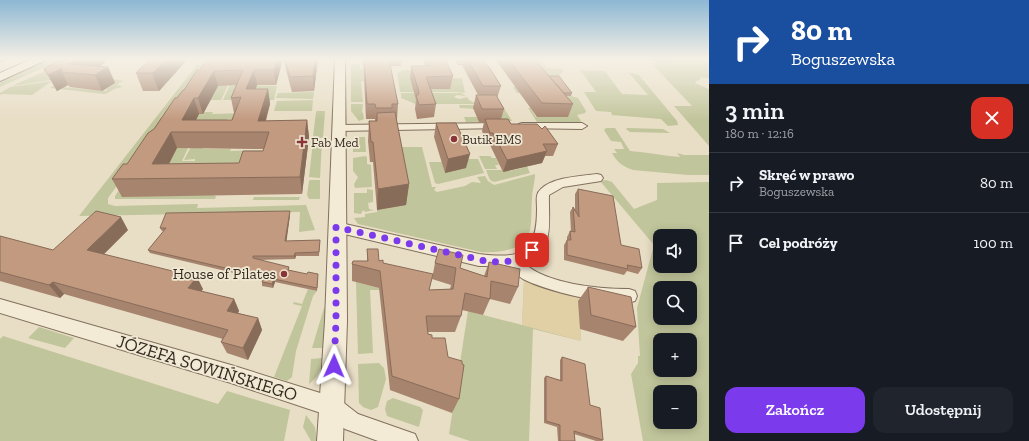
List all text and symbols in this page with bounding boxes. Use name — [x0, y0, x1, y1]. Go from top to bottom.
text: 80 m — [791, 14, 852, 47]
icon: right — [725, 16, 777, 68]
text: Boguszewska — [791, 48, 895, 70]
text: 3 min — [725, 96, 784, 125]
button: close — [971, 97, 1013, 139]
text: 180 m · 12:16 — [725, 126, 794, 141]
place label: Butik EMS — [462, 132, 521, 147]
marker: Butik EMS — [449, 134, 459, 144]
place label: Fab Med — [311, 135, 359, 150]
marker: Fab Med — [296, 136, 308, 148]
text: Skręć w prawo — [759, 166, 854, 184]
icon: right — [725, 172, 747, 194]
text: 80 m — [980, 174, 1013, 192]
text: Boguszewska — [759, 184, 834, 199]
map controls — [653, 229, 697, 429]
button: sound — [653, 229, 697, 273]
icon: arrive — [725, 232, 747, 254]
pin — [515, 233, 549, 267]
text: Cel podróży — [759, 234, 837, 252]
text: 100 m — [974, 234, 1013, 252]
icon: arrive — [521, 239, 543, 261]
place label: House of Pilates — [173, 265, 276, 283]
marker: House of Pilates — [279, 269, 289, 279]
button: search — [653, 281, 697, 325]
street label: JÓZEFA SOWIŃSKIEGO — [114, 330, 300, 406]
button: + — [653, 333, 697, 377]
position arrow — [313, 345, 355, 387]
button: − — [653, 385, 697, 429]
button: Zakończ — [725, 387, 865, 433]
button: Udostępnij — [873, 387, 1013, 433]

